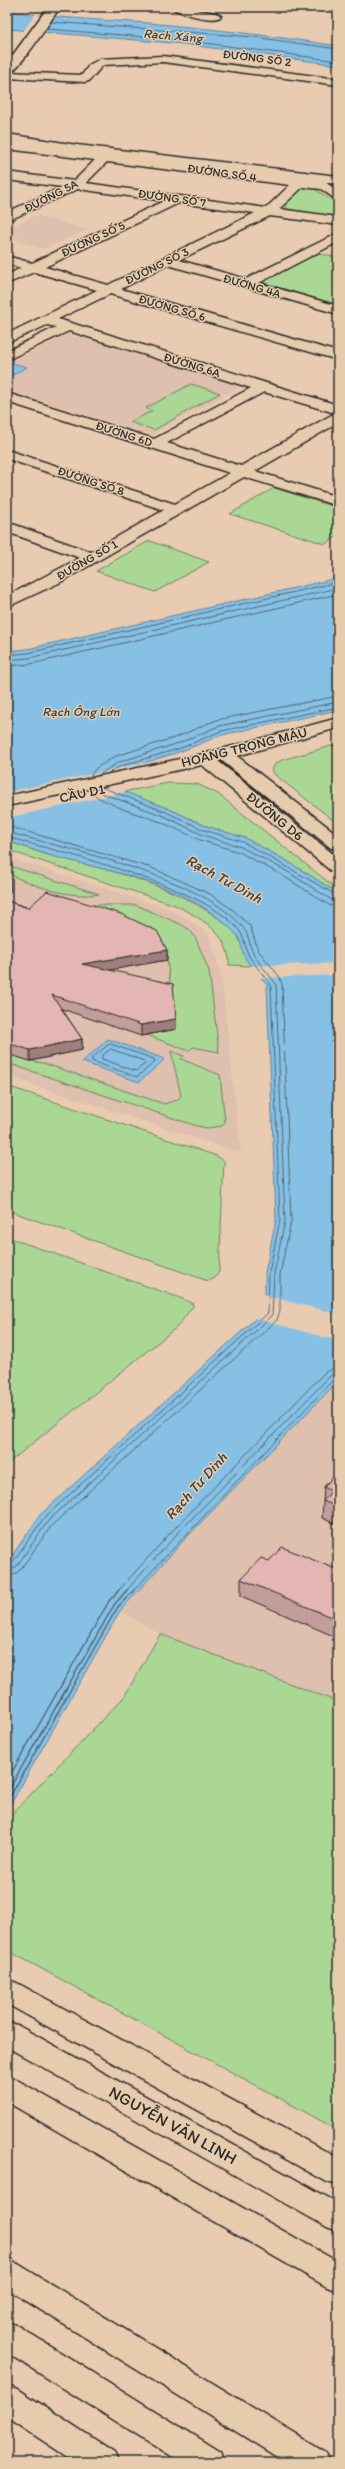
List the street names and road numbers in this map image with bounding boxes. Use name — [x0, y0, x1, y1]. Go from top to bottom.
street label: ĐƯỜNG SỐ 2 — [222, 47, 293, 69]
street label: ĐƯỜNG SỐ 4 — [186, 161, 258, 185]
street label: ĐƯỜNG 5A — [22, 176, 81, 216]
street label: ĐƯỜNG SỐ 7 — [137, 186, 207, 210]
street label: ĐƯỜNG SỐ 5 — [59, 218, 127, 260]
street label: ĐƯỜNG SỐ 3 — [123, 244, 192, 287]
street label: ĐƯỜNG 4A — [221, 271, 283, 301]
street label: ĐƯỜNG SỐ 6 — [137, 292, 207, 324]
street label: ĐƯỜNG 6A — [162, 350, 222, 380]
street label: ĐƯỜNG 6D — [94, 418, 154, 450]
street label: ĐƯỜNG SỐ 8 — [56, 464, 127, 499]
street label: ĐƯỜNG SỐ 1 — [54, 537, 120, 583]
street label: HOÀNG TRỌNG MẬU — [179, 724, 309, 771]
street label: CẦU D1 — [58, 780, 107, 807]
street label: ĐƯỜNG D6 — [243, 788, 307, 845]
street label: NGUYỄN VĂN LINH — [106, 2082, 240, 2168]

